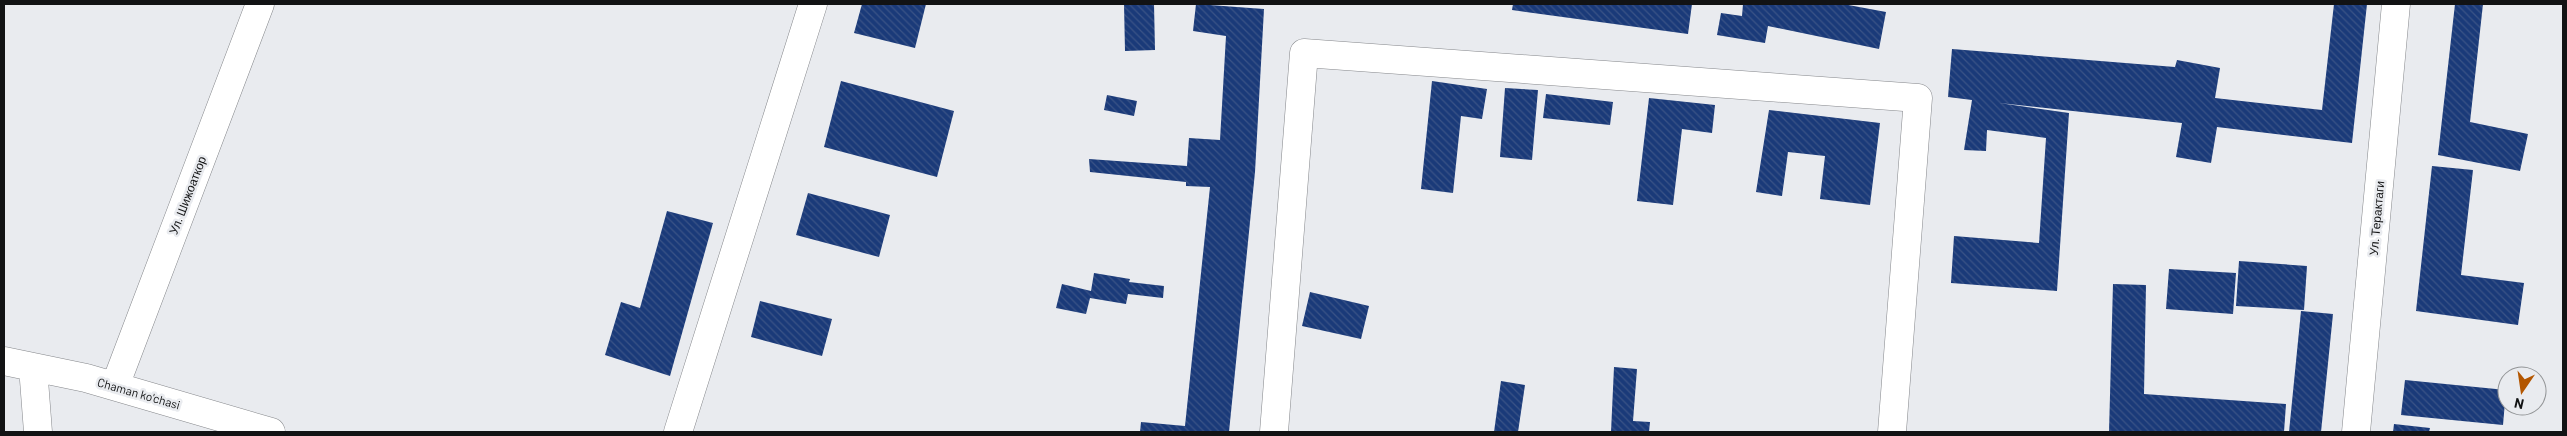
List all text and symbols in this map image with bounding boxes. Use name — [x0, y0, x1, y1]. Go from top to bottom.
street label: Ул. Шижоаткор — [166, 154, 209, 236]
street label: Ул. Терактаги — [2366, 180, 2387, 256]
north arrow — [2497, 366, 2547, 416]
street label: Chaman ko'chasi — [96, 374, 182, 412]
text: N — [2513, 395, 2525, 413]

